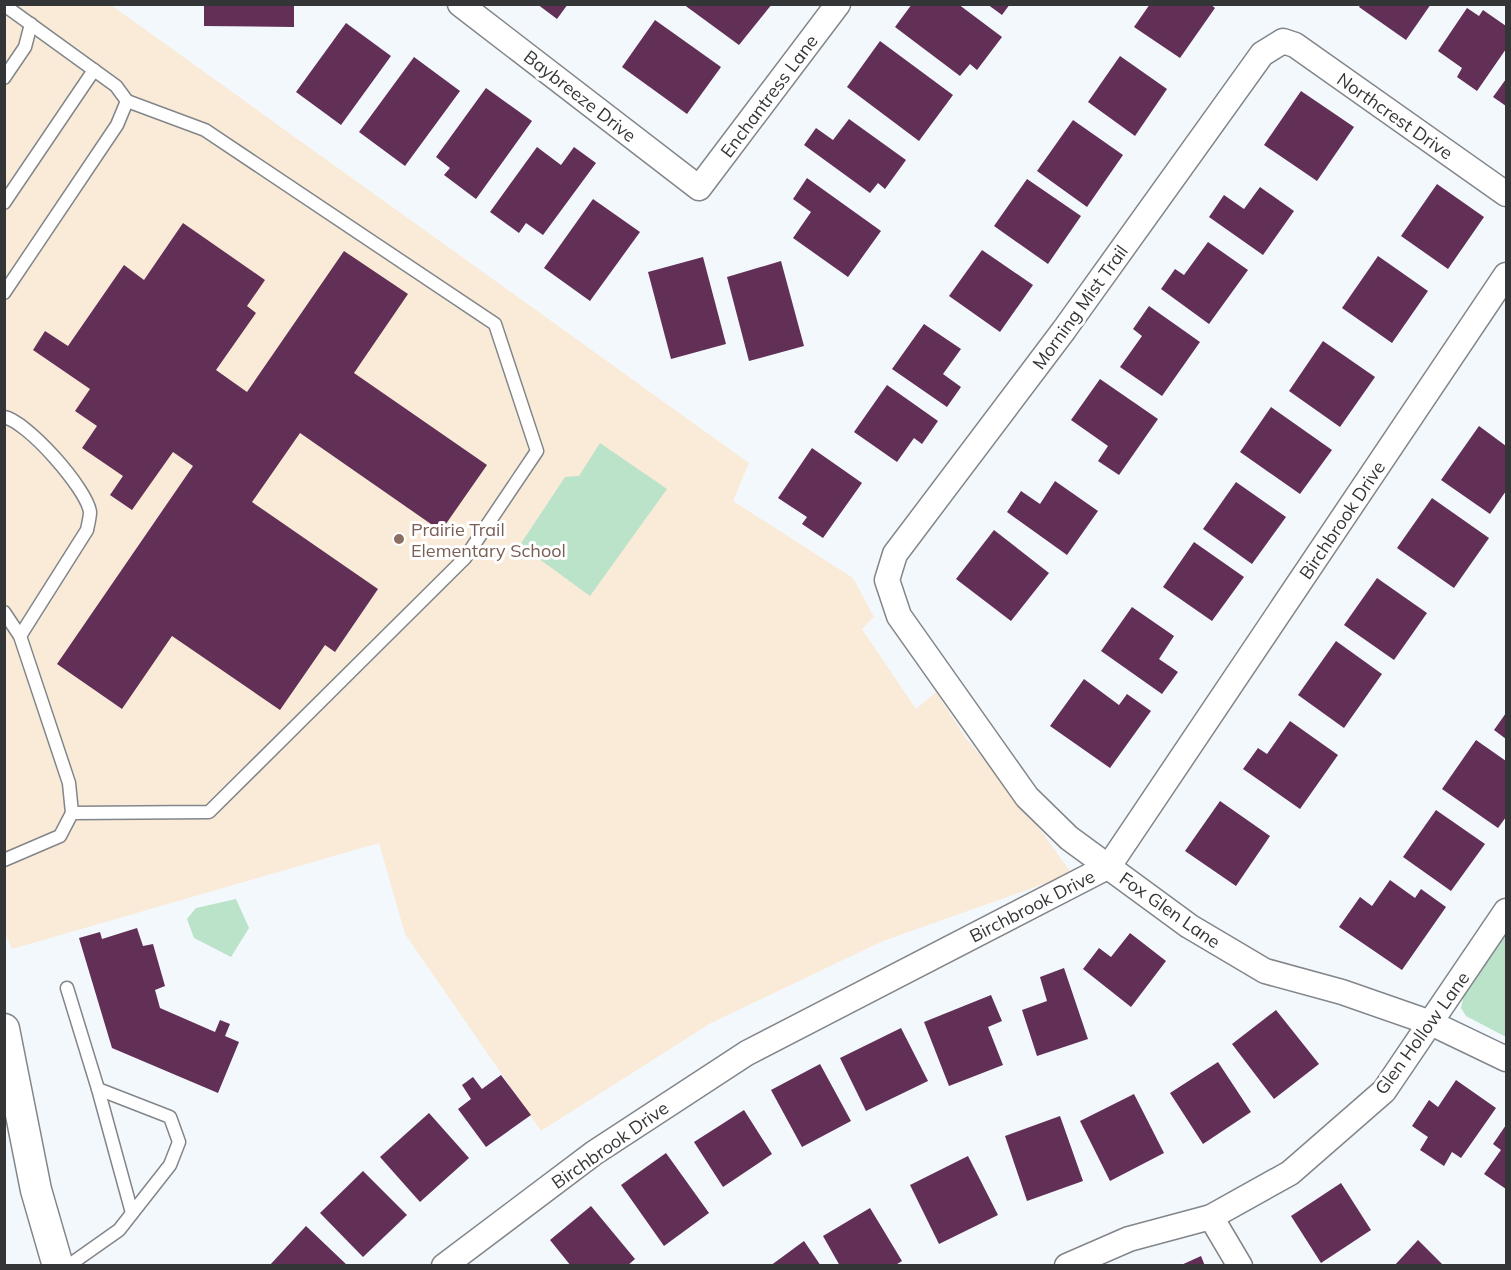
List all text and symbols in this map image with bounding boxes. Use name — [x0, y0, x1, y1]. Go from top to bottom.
street label: Enchantress Lane — [715, 30, 823, 162]
street label: Baybreeze Drive — [519, 45, 641, 147]
street label: Northcrest Drive — [1333, 68, 1457, 164]
street label: Morning Mist Trail — [1027, 240, 1133, 374]
street label: Birchbrook Drive — [1294, 457, 1390, 583]
place label: Prairie Trail Elementary School — [411, 518, 566, 562]
marker: Prairie Trail Elementary School — [392, 532, 406, 546]
street label: Birchbrook Drive — [965, 865, 1099, 947]
street label: Fox Glen Lane — [1115, 867, 1225, 953]
street label: Glen Hollow Lane — [1370, 967, 1474, 1099]
street label: Birchbrook Drive — [547, 1096, 673, 1194]

